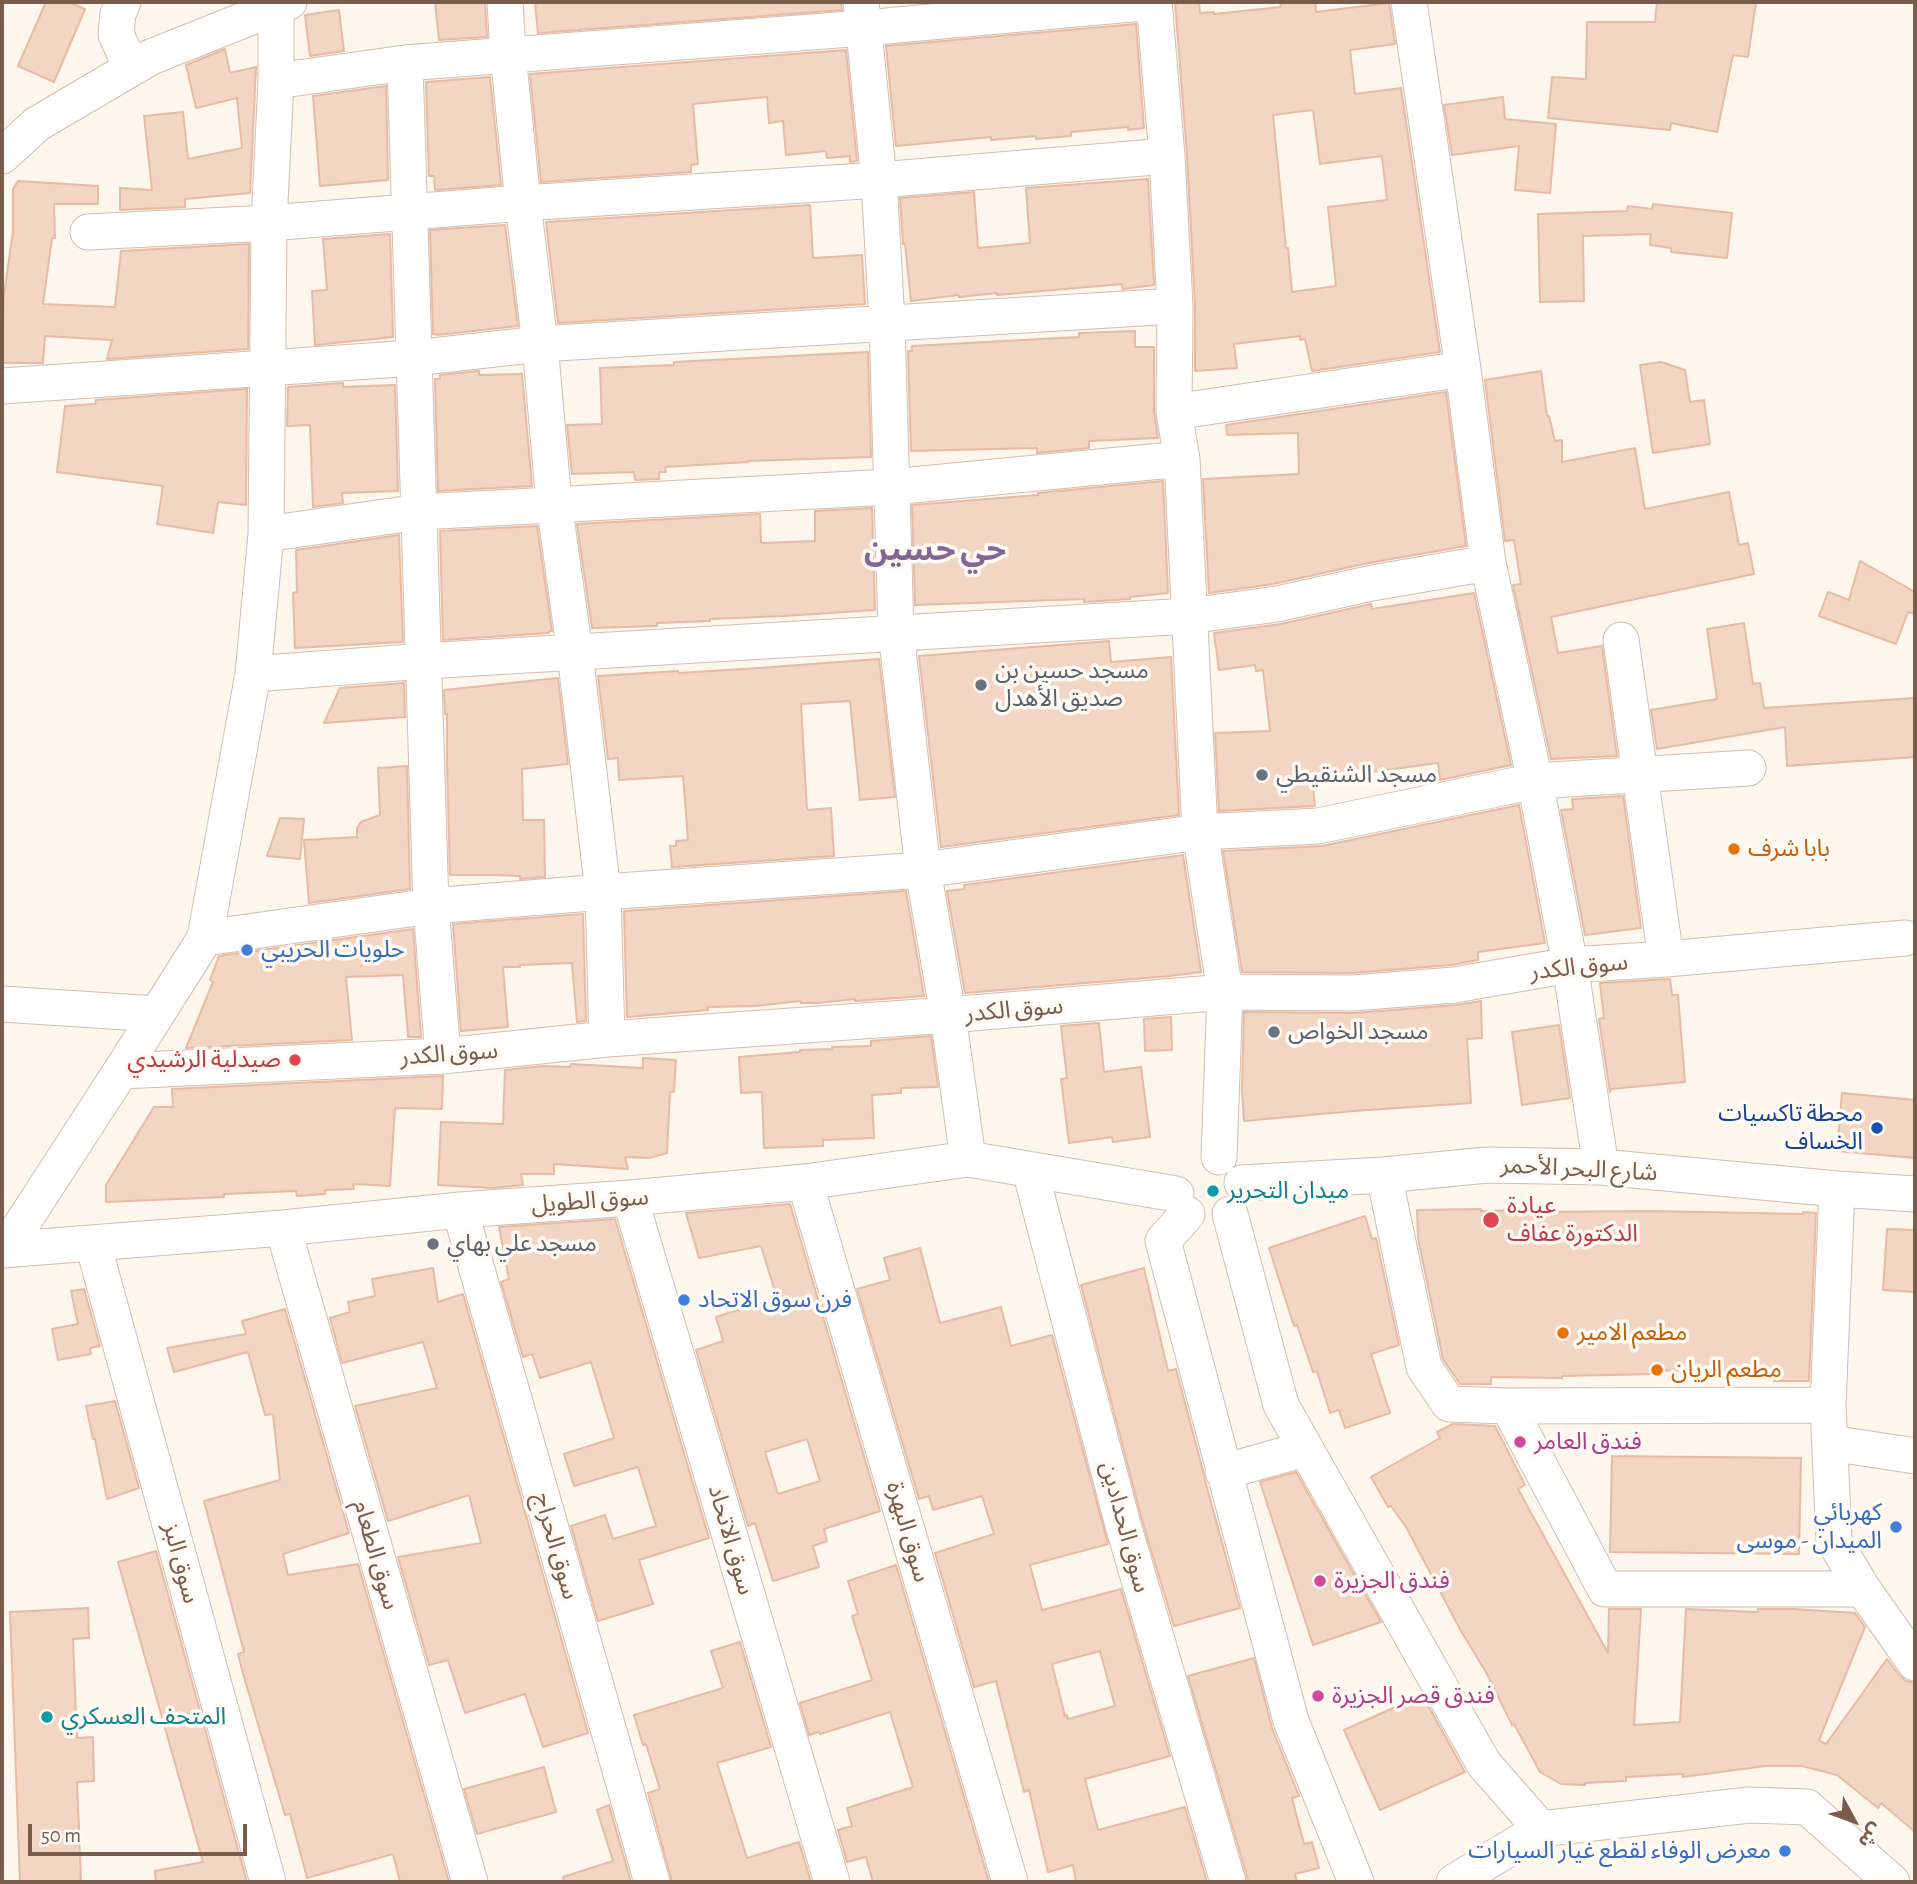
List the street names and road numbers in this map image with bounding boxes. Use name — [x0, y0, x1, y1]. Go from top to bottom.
street label: سوق الكدر — [1529, 948, 1629, 986]
street label: سوق الكدر — [964, 991, 1064, 1029]
street label: سوق الكدر — [399, 1036, 499, 1072]
street label: شارع البحر الأحمر — [1500, 1151, 1658, 1187]
street label: سوق الطويل — [530, 1183, 650, 1219]
street label: سوق الحدادين — [1094, 1458, 1156, 1596]
street label: سوق البهرة — [880, 1478, 936, 1586]
street label: سوق الاتحاد — [702, 1482, 760, 1598]
street label: سوق الحراج — [527, 1489, 585, 1603]
street label: سوق الطعام — [347, 1497, 405, 1613]
street label: سوق البز — [156, 1519, 206, 1607]

